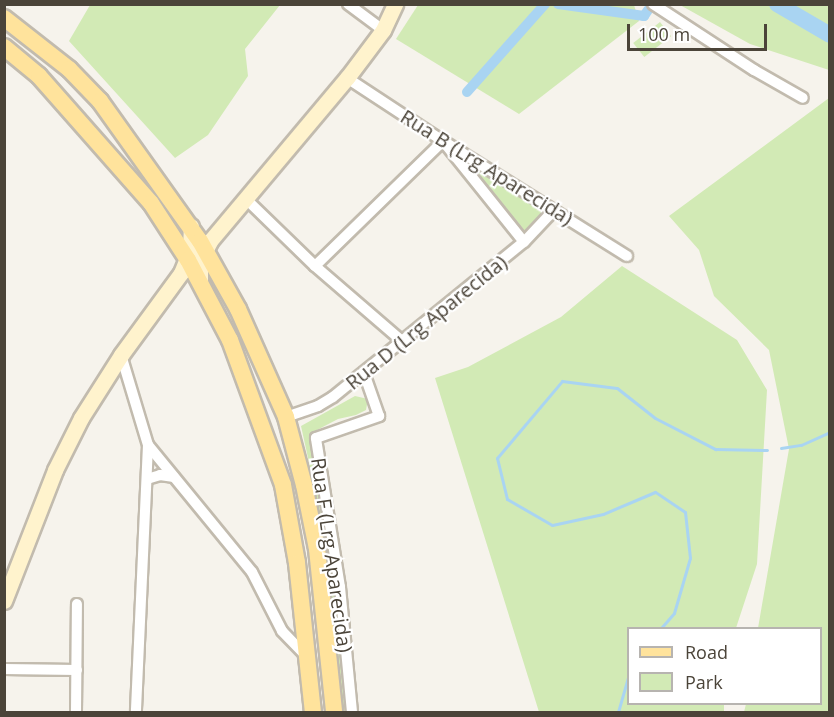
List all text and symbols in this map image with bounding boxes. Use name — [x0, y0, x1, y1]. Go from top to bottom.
scale bar — [630, 12, 770, 50]
text: 100 m — [638, 22, 690, 46]
street label: Rua B (Lrg Aparecida) — [396, 104, 578, 230]
street label: Rua D (Lrg Aparecida) — [341, 250, 511, 394]
street label: Rua F (Lrg Aparecida) — [306, 456, 358, 654]
legend — [627, 627, 822, 705]
text: Road — [685, 640, 728, 664]
text: Park — [685, 670, 723, 694]

